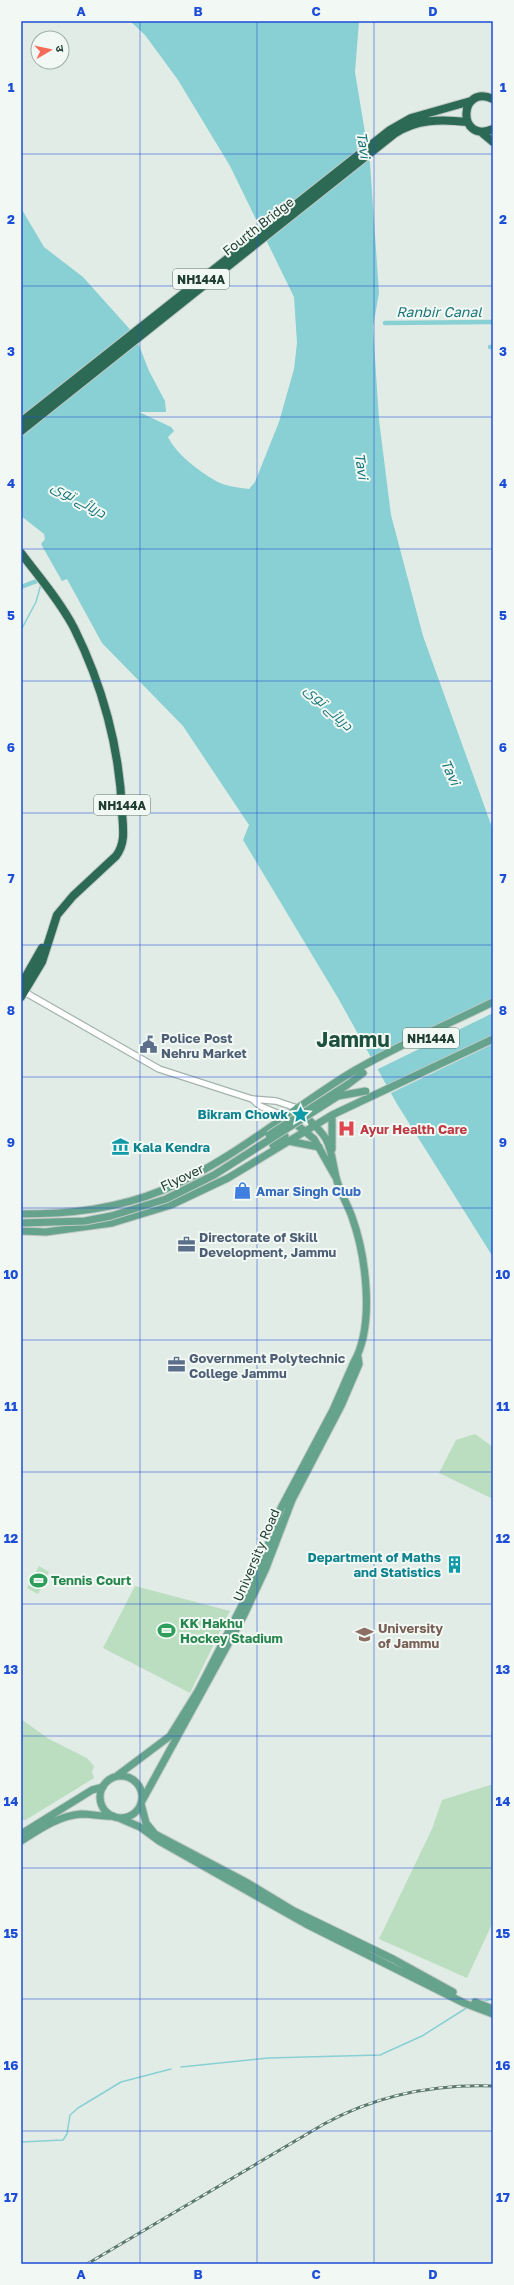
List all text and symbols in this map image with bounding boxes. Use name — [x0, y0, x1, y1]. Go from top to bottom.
text: A — [76, 3, 86, 19]
text: B — [193, 3, 203, 19]
text: C — [311, 3, 321, 19]
text: D — [428, 3, 438, 19]
north arrow — [30, 30, 70, 70]
text: उ — [53, 44, 67, 53]
text: 1 — [8, 79, 15, 95]
text: 1 — [500, 79, 507, 95]
water label: Tavi — [354, 131, 375, 162]
street label: Fourth Bridge — [219, 193, 297, 259]
text: 2 — [7, 211, 15, 227]
text: 2 — [499, 211, 507, 227]
road number: NH144A — [173, 269, 229, 289]
water label: Ranbir Canal — [396, 303, 482, 320]
text: 3 — [7, 343, 15, 359]
text: 3 — [499, 343, 507, 359]
water label: Tavi — [352, 452, 373, 483]
text: 4 — [7, 475, 15, 491]
text: 4 — [499, 475, 507, 491]
water label: دریائے توی — [48, 477, 110, 522]
text: 5 — [7, 607, 15, 623]
text: 5 — [499, 607, 507, 623]
water label: دریائے توی — [301, 680, 358, 735]
text: 6 — [7, 739, 15, 755]
text: 6 — [499, 739, 507, 755]
water label: Tavi — [438, 756, 465, 790]
road number: NH144A — [94, 795, 150, 815]
text: 7 — [7, 870, 15, 886]
text: 7 — [499, 870, 507, 886]
text: 8 — [7, 1002, 15, 1018]
text: 8 — [499, 1002, 507, 1018]
district label: Jammu — [316, 1026, 390, 1052]
road number: NH144A — [403, 1028, 459, 1048]
place label: Police Post Nehru Market — [161, 1030, 247, 1061]
public building icon: Police Post Nehru Market — [138, 1035, 158, 1055]
place icon: Bikram Chowk — [291, 1104, 311, 1124]
place label: Bikram Chowk — [198, 1106, 288, 1122]
hospital icon: Ayur Health Care — [337, 1119, 357, 1139]
place label: Ayur Health Care — [360, 1121, 468, 1137]
text: 9 — [7, 1134, 15, 1150]
text: 9 — [499, 1134, 507, 1150]
museum icon: Kala Kendra — [110, 1137, 130, 1157]
place label: Kala Kendra — [133, 1139, 211, 1155]
street label: Flyover — [158, 1160, 206, 1194]
shop icon: Amar Singh Club — [233, 1181, 253, 1201]
place label: Amar Singh Club — [256, 1183, 361, 1199]
place label: Directorate of Skill Development, Jammu — [199, 1229, 337, 1260]
office icon: Directorate of Skill Development, Jammu — [176, 1234, 196, 1254]
text: 10 — [3, 1266, 19, 1282]
text: 10 — [495, 1266, 511, 1282]
place label: Government Polytechnic College Jammu — [189, 1350, 346, 1381]
office icon: Government Polytechnic College Jammu — [166, 1355, 186, 1375]
text: 11 — [4, 1398, 18, 1414]
text: 11 — [496, 1398, 510, 1414]
street label: University Road — [229, 1506, 283, 1604]
text: 12 — [4, 1530, 18, 1546]
text: 12 — [496, 1530, 510, 1546]
place label: Department of Maths and Statistics — [307, 1549, 441, 1580]
building icon: Department of Maths and Statistics — [444, 1554, 464, 1574]
sports icon: Tennis Court — [28, 1570, 48, 1590]
place label: Tennis Court — [51, 1572, 131, 1588]
place label: KK Hakhu Hockey Stadium — [180, 1615, 283, 1646]
sports icon: KK Hakhu Hockey Stadium — [157, 1620, 177, 1640]
place label: University of Jammu — [378, 1620, 443, 1651]
school or university icon: University of Jammu — [355, 1625, 375, 1645]
text: 13 — [4, 1661, 18, 1677]
text: 13 — [496, 1661, 510, 1677]
text: 14 — [4, 1793, 18, 1809]
text: 14 — [496, 1793, 510, 1809]
text: 15 — [4, 1925, 18, 1941]
text: 15 — [496, 1925, 510, 1941]
text: 16 — [4, 2057, 18, 2073]
text: 16 — [496, 2057, 510, 2073]
text: 17 — [4, 2189, 18, 2205]
text: 17 — [496, 2189, 510, 2205]
text: A — [76, 2266, 86, 2282]
text: B — [193, 2266, 203, 2282]
text: C — [311, 2266, 321, 2282]
text: D — [428, 2266, 438, 2282]

